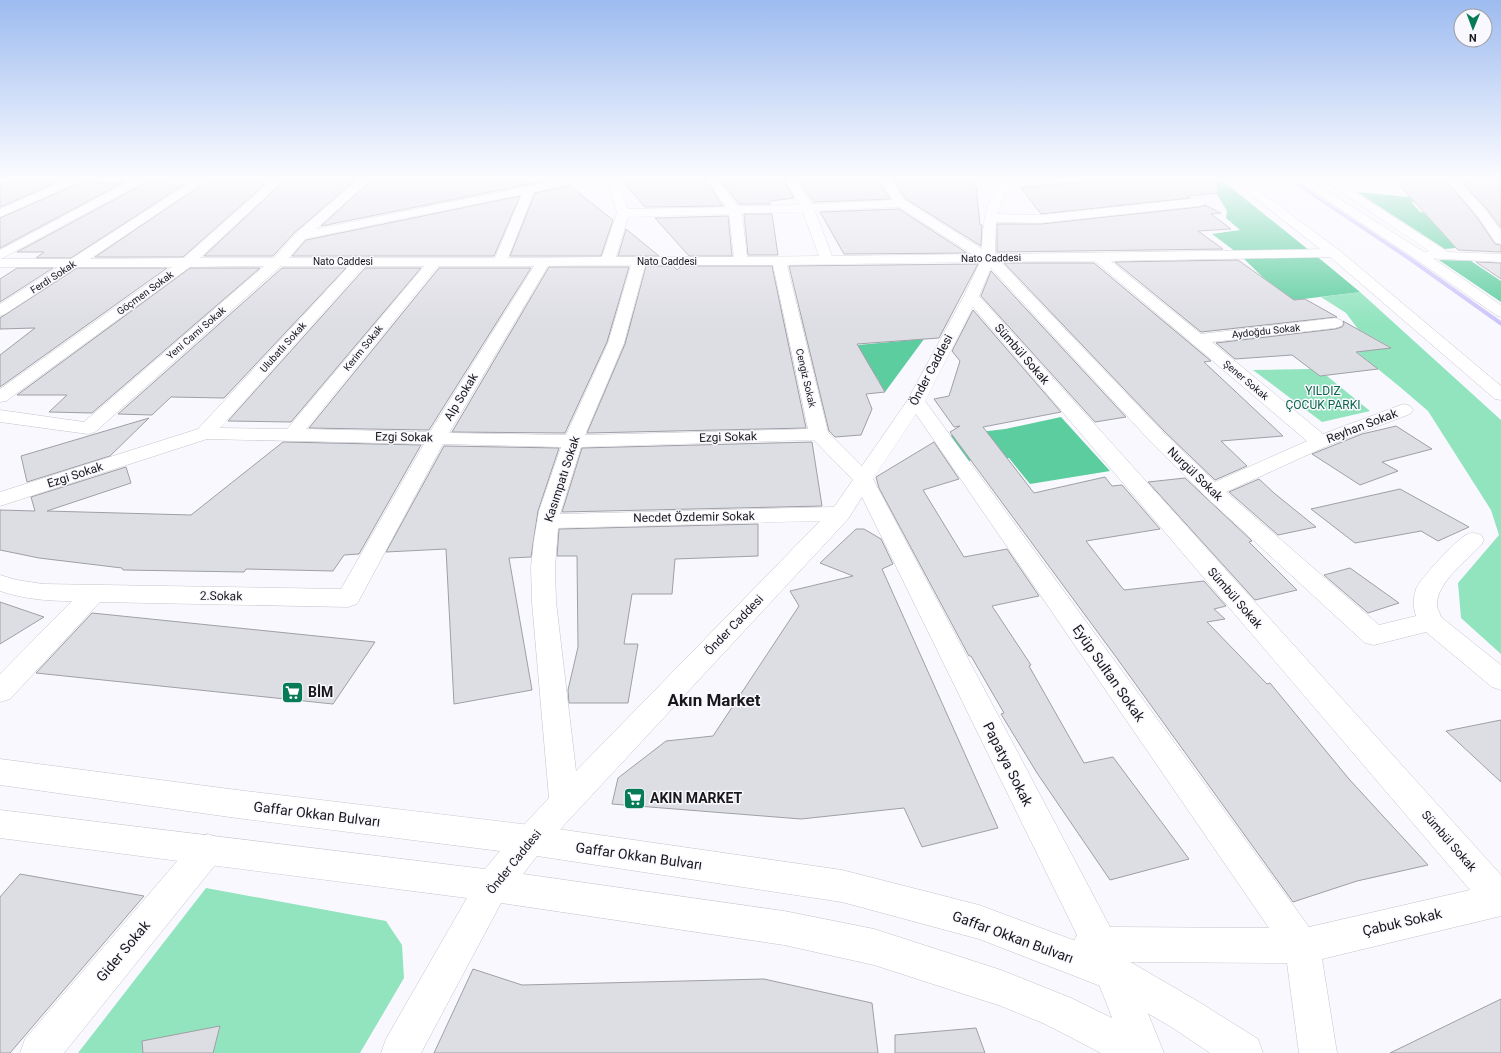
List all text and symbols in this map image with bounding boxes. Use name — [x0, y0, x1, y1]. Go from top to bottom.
north arrow — [1453, 8, 1493, 48]
text: N — [1469, 31, 1477, 44]
street label: Nato Caddesi — [961, 252, 1021, 264]
street label: Nato Caddesi — [313, 256, 373, 267]
street label: Nato Caddesi — [637, 256, 697, 267]
street label: Ferdi Sokak — [28, 258, 78, 296]
street label: Göçmen Sokak — [115, 268, 176, 317]
street label: Yeni Cami Sokak — [164, 304, 228, 362]
street label: Ulubatlı Sokak — [258, 319, 309, 374]
street label: Sümbül Sokak — [992, 321, 1053, 388]
street label: Kerim Sokak — [341, 322, 385, 373]
street label: Aydoğdu Sokak — [1231, 322, 1302, 340]
street label: Önder Caddesi — [906, 332, 956, 408]
street label: Cengiz Sokak — [794, 348, 818, 409]
street label: Şener Sokak — [1221, 358, 1271, 403]
street label: Alp Sokak — [441, 370, 481, 423]
park label: YILDIZ ÇOCUK PARKI — [1286, 384, 1360, 412]
street label: Reyhan Sokak — [1325, 406, 1400, 446]
street label: Ezgi Sokak — [375, 429, 434, 445]
street label: Ezgi Sokak — [699, 429, 758, 445]
street label: Kasımpatı Sokak — [542, 433, 583, 524]
street label: Nurgül Sokak — [1165, 444, 1226, 504]
street label: Ezgi Sokak — [45, 459, 106, 491]
street label: Necdet Özdemir Sokak — [633, 508, 756, 525]
street label: Sümbül Sokak — [1205, 565, 1266, 632]
street label: 2.Sokak — [200, 589, 243, 603]
street label: Önder Caddesi — [701, 591, 766, 658]
street label: Eyüp Sultan Sokak — [1070, 622, 1149, 725]
supermarket icon: BİM — [280, 679, 306, 705]
place label: BİM — [308, 684, 333, 700]
district label: Akın Market — [668, 690, 761, 710]
street label: Papatya Sokak — [980, 719, 1036, 809]
supermarket icon: AKIN MARKET — [621, 785, 647, 811]
place label: AKIN MARKET — [650, 790, 742, 806]
street label: Gaffar Okkan Bulvarı — [253, 798, 381, 830]
street label: Sümbül Sokak — [1419, 808, 1480, 875]
street label: Önder Caddesi — [483, 826, 544, 897]
street label: Gaffar Okkan Bulvarı — [575, 839, 703, 873]
street label: Çabuk Sokak — [1361, 905, 1444, 939]
street label: Gaffar Okkan Bulvarı — [950, 908, 1076, 966]
street label: Gider Sokak — [93, 917, 154, 985]

